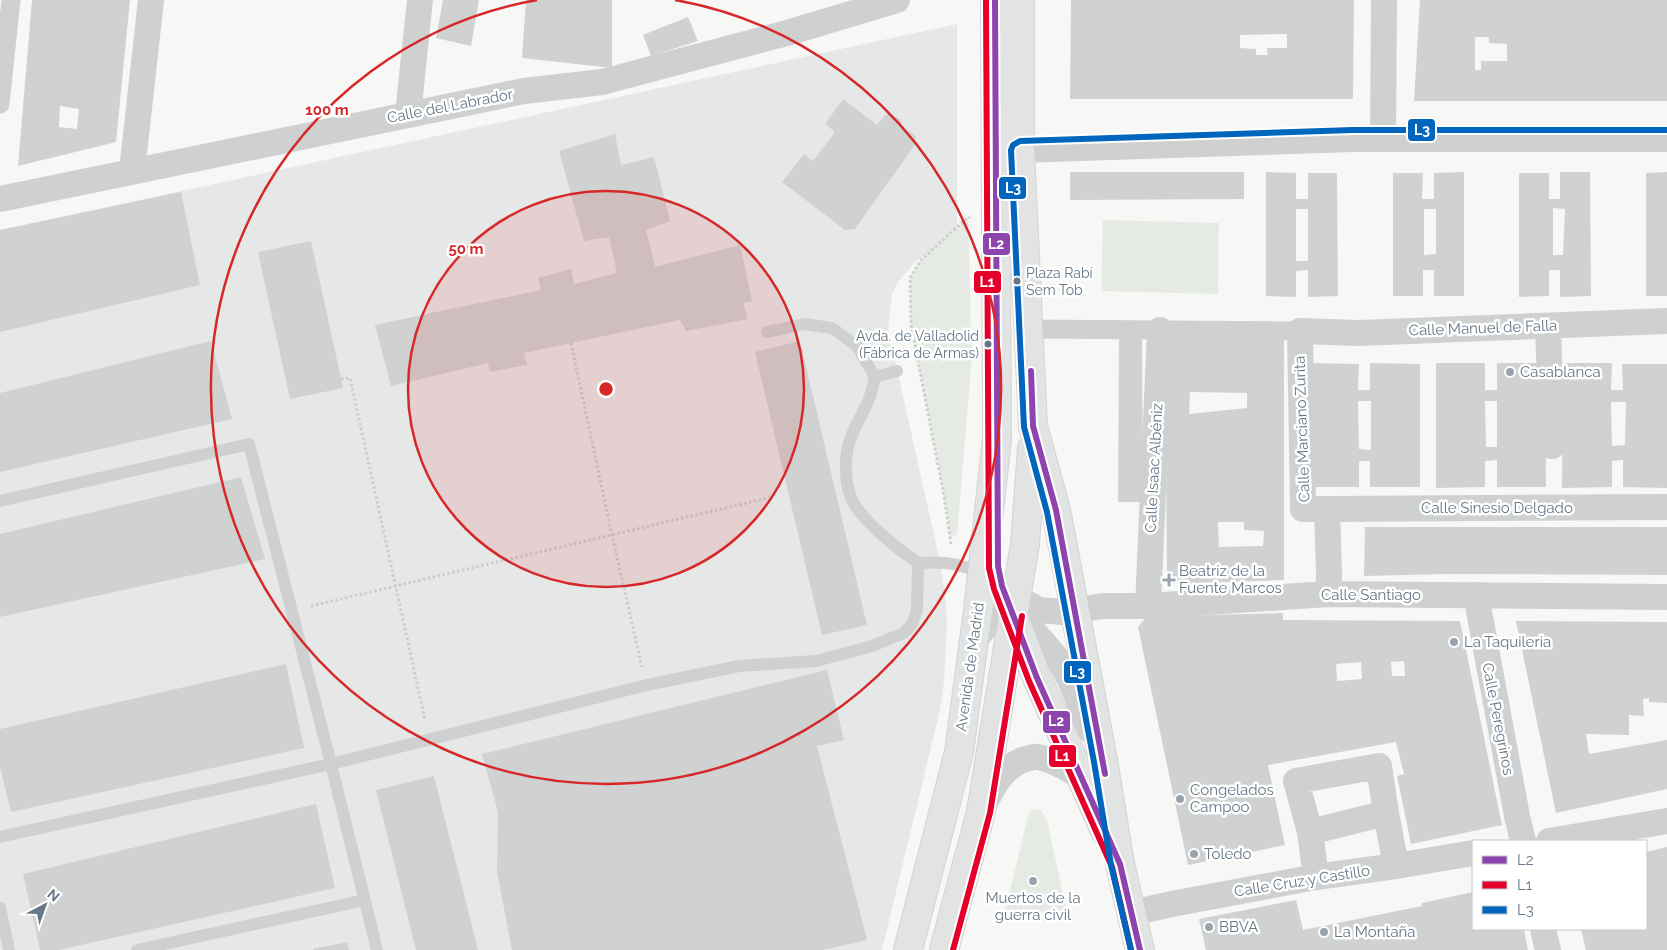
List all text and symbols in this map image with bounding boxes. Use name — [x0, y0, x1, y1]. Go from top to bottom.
street label: Calle del Labrador — [385, 85, 515, 127]
text: 100 m — [305, 101, 349, 119]
line badge: L3 — [1407, 118, 1436, 142]
text: L3 — [1414, 122, 1430, 138]
line badge: L3 — [998, 176, 1027, 200]
text: L3 — [1005, 180, 1021, 196]
line badge: L2 — [982, 232, 1011, 256]
text: L2 — [988, 236, 1004, 252]
text: 50 m — [448, 240, 484, 258]
place label: Plaza Rabí Sem Tob — [1026, 265, 1094, 298]
line badge: L1 — [973, 270, 1002, 294]
text: L1 — [979, 274, 995, 290]
marker: Plaza Rabí Sem Tob — [1012, 276, 1022, 286]
street label: Calle Manuel de Falla — [1408, 316, 1558, 340]
place label: Avda. de Valladolid (Fábrica de Armas) — [856, 328, 979, 361]
marker: Avda. de Valladolid (Fábrica de Armas) — [983, 339, 993, 349]
street label: Calle Marciano Zurita — [1290, 355, 1314, 503]
place label: Casablanca — [1520, 363, 1601, 381]
marker: Casablanca — [1504, 366, 1516, 378]
centre of rings — [597, 380, 615, 398]
street label: Calle Isaac Albéniz — [1142, 403, 1166, 533]
street label: Calle Sinesio Delgado — [1421, 499, 1573, 517]
place label: Beatriz de la Fuente Marcos — [1179, 562, 1282, 597]
marker: Beatriz de la Fuente Marcos — [1163, 574, 1175, 586]
street label: Calle Santiago — [1321, 586, 1421, 604]
street label: Avenida de Madrid — [952, 601, 988, 733]
place label: La Taquileria — [1464, 633, 1551, 651]
marker: La Taquileria — [1448, 636, 1460, 648]
line badge: L3 — [1063, 660, 1092, 684]
street label: Calle Peregrinos — [1478, 661, 1518, 777]
text: L3 — [1069, 664, 1085, 680]
line badge: L2 — [1042, 710, 1071, 734]
text: L2 — [1048, 713, 1064, 729]
line badge: L1 — [1048, 744, 1077, 768]
text: L1 — [1054, 748, 1070, 764]
place label: Congelados Campoo — [1190, 781, 1274, 816]
marker: Congelados Campoo — [1174, 793, 1186, 805]
legend — [1472, 840, 1647, 930]
place label: Toledo — [1204, 845, 1252, 863]
marker: Toledo — [1188, 848, 1200, 860]
text: L2 — [1517, 851, 1534, 869]
street label: Calle Cruz y Castillo — [1233, 861, 1371, 901]
marker: Muertos de la guerra civil — [1027, 875, 1039, 887]
text: L1 — [1517, 876, 1533, 894]
north arrow — [20, 880, 70, 930]
text: N — [44, 886, 63, 905]
place label: Muertos de la guerra civil — [985, 889, 1081, 924]
text: L3 — [1517, 901, 1534, 919]
place label: BBVA — [1219, 918, 1258, 936]
marker: BBVA — [1203, 921, 1215, 933]
place label: La Montaña — [1334, 923, 1416, 941]
marker: La Montaña — [1318, 926, 1330, 938]

